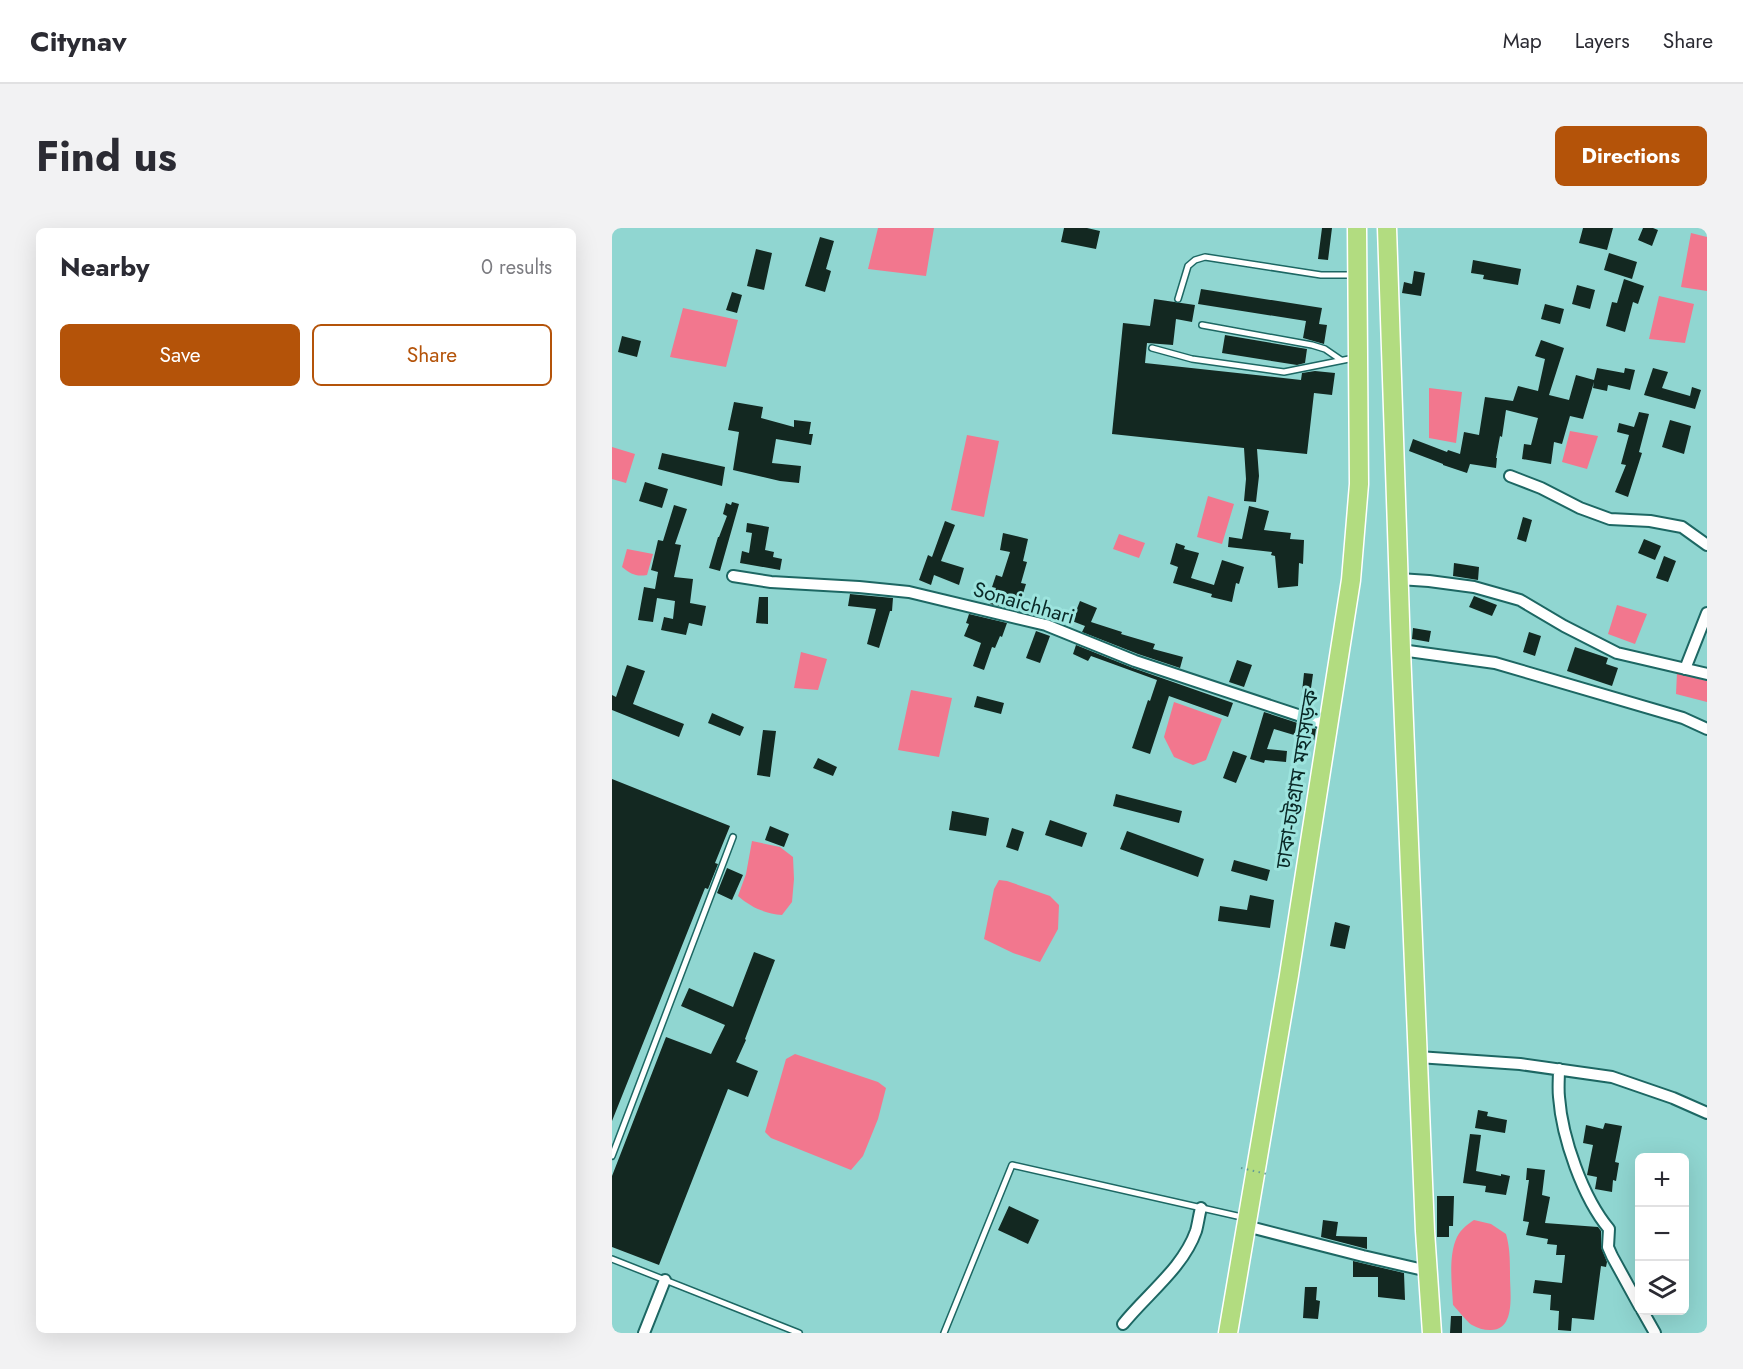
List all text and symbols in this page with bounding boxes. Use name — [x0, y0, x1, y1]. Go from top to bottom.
text: Citynav — [30, 21, 127, 62]
text: Map — [1503, 26, 1542, 56]
text: Layers — [1575, 26, 1630, 56]
text: Share — [1663, 26, 1713, 56]
text: Find us — [36, 126, 177, 187]
button: Directions — [1555, 126, 1707, 186]
text: Nearby — [60, 248, 149, 286]
text: 0 results — [481, 253, 552, 282]
button: Save — [60, 324, 300, 386]
button: Share — [312, 324, 552, 386]
street label: Sonaichhari — [970, 574, 1078, 632]
street label: ঢাকা-চট্টগ্রাম মহাসড়ক — [1268, 686, 1326, 872]
map controls — [1635, 1153, 1689, 1315]
button: + — [1635, 1153, 1689, 1207]
button: − — [1635, 1207, 1689, 1261]
button: layers — [1635, 1261, 1689, 1315]

